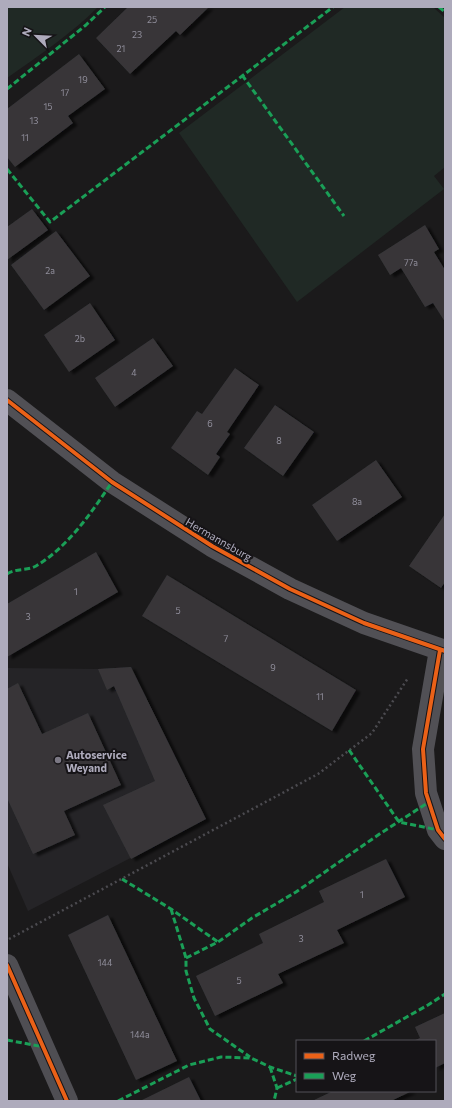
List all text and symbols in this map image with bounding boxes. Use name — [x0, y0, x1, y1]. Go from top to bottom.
house number: 25 — [147, 14, 157, 25]
north arrow — [16, 16, 56, 56]
text: N — [19, 25, 34, 38]
house number: 23 — [132, 29, 142, 40]
house number: 21 — [117, 43, 125, 54]
house number: 19 — [78, 74, 88, 85]
house number: 17 — [61, 87, 70, 98]
house number: 15 — [43, 101, 53, 112]
house number: 13 — [30, 115, 38, 126]
house number: 11 — [21, 132, 29, 143]
house number: 77a — [404, 257, 418, 268]
house number: 2a — [45, 265, 55, 276]
house number: 2b — [75, 333, 85, 344]
house number: 4 — [131, 367, 137, 378]
house number: 6 — [207, 418, 213, 429]
house number: 8 — [276, 435, 282, 446]
house number: 8a — [352, 496, 362, 507]
street label: Hermannsburg — [184, 515, 254, 563]
house number: 1 — [74, 586, 78, 597]
house number: 5 — [175, 605, 181, 616]
house number: 3 — [25, 611, 31, 622]
house number: 7 — [224, 633, 229, 644]
house number: 9 — [270, 662, 276, 673]
house number: 11 — [316, 691, 324, 702]
place label: Autoservice Weyand — [66, 748, 127, 774]
marker: Autoservice Weyand — [53, 755, 63, 765]
house number: 1 — [360, 889, 364, 900]
house number: 3 — [298, 933, 304, 944]
house number: 144 — [98, 957, 113, 968]
house number: 5 — [236, 975, 242, 986]
house number: 144a — [130, 1029, 150, 1040]
legend — [296, 1040, 436, 1092]
text: Radweg — [332, 1048, 376, 1062]
text: Weg — [332, 1068, 357, 1082]

